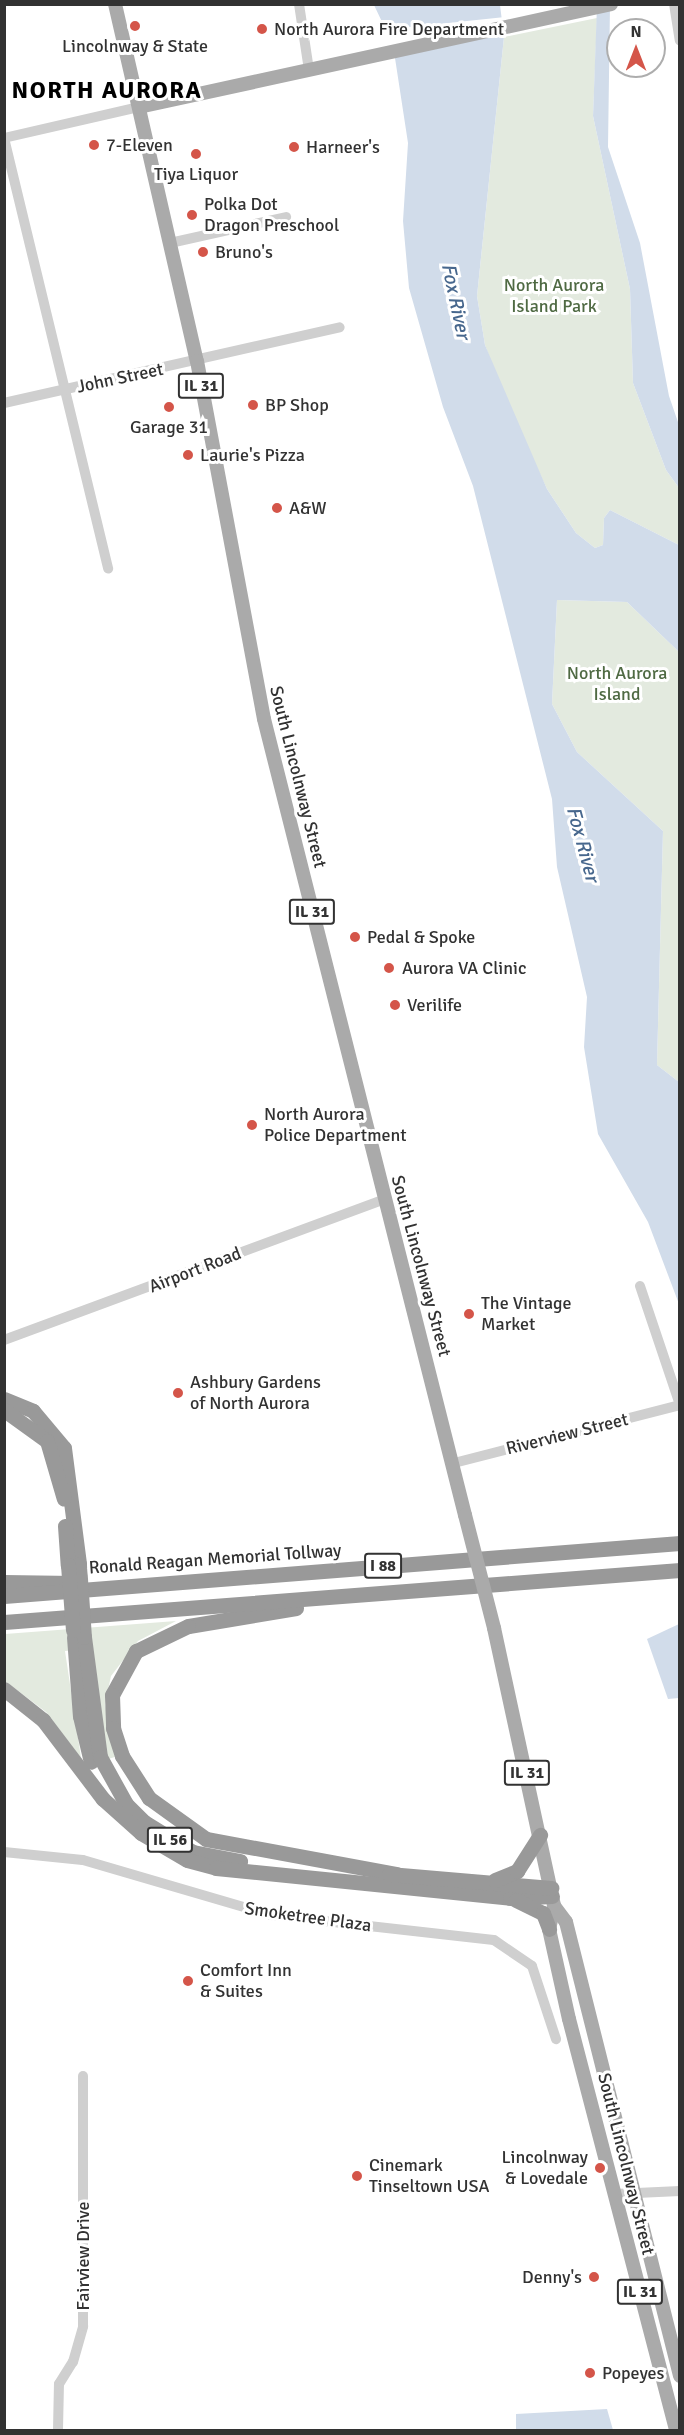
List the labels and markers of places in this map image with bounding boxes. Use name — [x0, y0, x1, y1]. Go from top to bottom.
place label: North Aurora Fire Department — [274, 18, 504, 40]
marker: Lincolnway & State — [128, 19, 142, 33]
marker: North Aurora Fire Department — [255, 22, 269, 36]
place label: Lincolnway & State — [62, 35, 208, 57]
place label: 7-Eleven — [106, 134, 173, 156]
place label: Harneer's — [306, 136, 380, 158]
marker: 7-Eleven — [87, 138, 101, 152]
marker: Harneer's — [287, 140, 301, 154]
marker: Tiya Liquor — [189, 147, 203, 161]
place label: Tiya Liquor — [154, 163, 238, 185]
place label: Polka Dot Dragon Preschool — [204, 194, 339, 236]
marker: Polka Dot Dragon Preschool — [185, 208, 199, 222]
place label: Bruno's — [215, 241, 273, 263]
marker: Bruno's — [196, 245, 210, 259]
place label: BP Shop — [265, 394, 329, 416]
marker: BP Shop — [246, 398, 260, 412]
marker: Garage 31 — [162, 400, 176, 414]
place label: Garage 31 — [130, 416, 208, 438]
place label: Laurie's Pizza — [200, 444, 305, 466]
marker: Laurie's Pizza — [181, 448, 195, 462]
place label: A&W — [289, 497, 327, 519]
marker: A&W — [270, 501, 284, 515]
place label: Pedal & Spoke — [367, 926, 475, 948]
marker: Pedal & Spoke — [348, 930, 362, 944]
place label: Aurora VA Clinic — [402, 957, 526, 979]
marker: Aurora VA Clinic — [380, 959, 398, 977]
place label: Verilife — [407, 994, 462, 1016]
marker: Verilife — [388, 998, 402, 1012]
place label: North Aurora Police Department — [264, 1104, 407, 1146]
marker: North Aurora Police Department — [245, 1118, 259, 1132]
place label: The Vintage Market — [481, 1293, 572, 1336]
marker: The Vintage Market — [462, 1307, 476, 1321]
place label: Ashbury Gardens of North Aurora — [190, 1372, 321, 1414]
marker: Ashbury Gardens of North Aurora — [171, 1386, 185, 1400]
place label: Comfort Inn & Suites — [200, 1960, 292, 2002]
marker: Comfort Inn & Suites — [181, 1974, 195, 1988]
place label: Lincolnway & Lovedale — [502, 2147, 588, 2190]
place label: Cinemark Tinseltown USA — [369, 2155, 490, 2198]
marker: Lincolnway & Lovedale — [593, 2161, 607, 2175]
marker: Cinemark Tinseltown USA — [350, 2169, 364, 2183]
place label: Denny's — [522, 2266, 582, 2288]
marker: Denny's — [587, 2270, 601, 2284]
place label: Popeyes — [602, 2362, 664, 2384]
marker: Popeyes — [583, 2366, 597, 2380]

